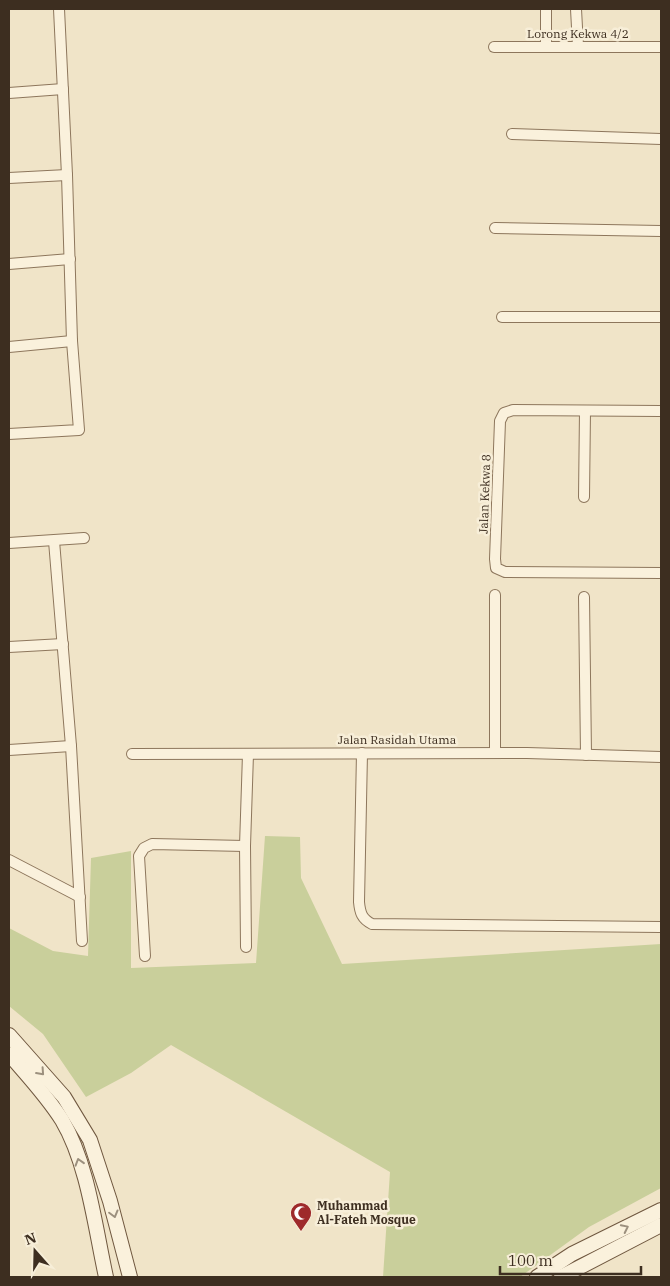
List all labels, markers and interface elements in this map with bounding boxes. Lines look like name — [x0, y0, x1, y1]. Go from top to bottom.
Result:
street label: Lorong Kekwa 4/2 — [527, 26, 629, 41]
street label: Jalan Kekwa 8 — [476, 454, 493, 534]
street label: Jalan Rasidah Utama — [338, 732, 457, 747]
one-way arrow — [35, 1066, 44, 1075]
one-way arrow — [75, 1158, 85, 1166]
place label: Muhammad Al-Fateh Mosque — [317, 1198, 416, 1227]
mosque icon: Muhammad Al-Fateh Mosque — [289, 1201, 313, 1232]
one-way arrow — [108, 1210, 119, 1219]
one-way arrow — [620, 1224, 629, 1234]
north arrow — [10, 1226, 60, 1276]
text: N — [22, 1228, 39, 1249]
scale bar — [500, 1244, 641, 1276]
text: 100 m — [508, 1251, 553, 1270]

